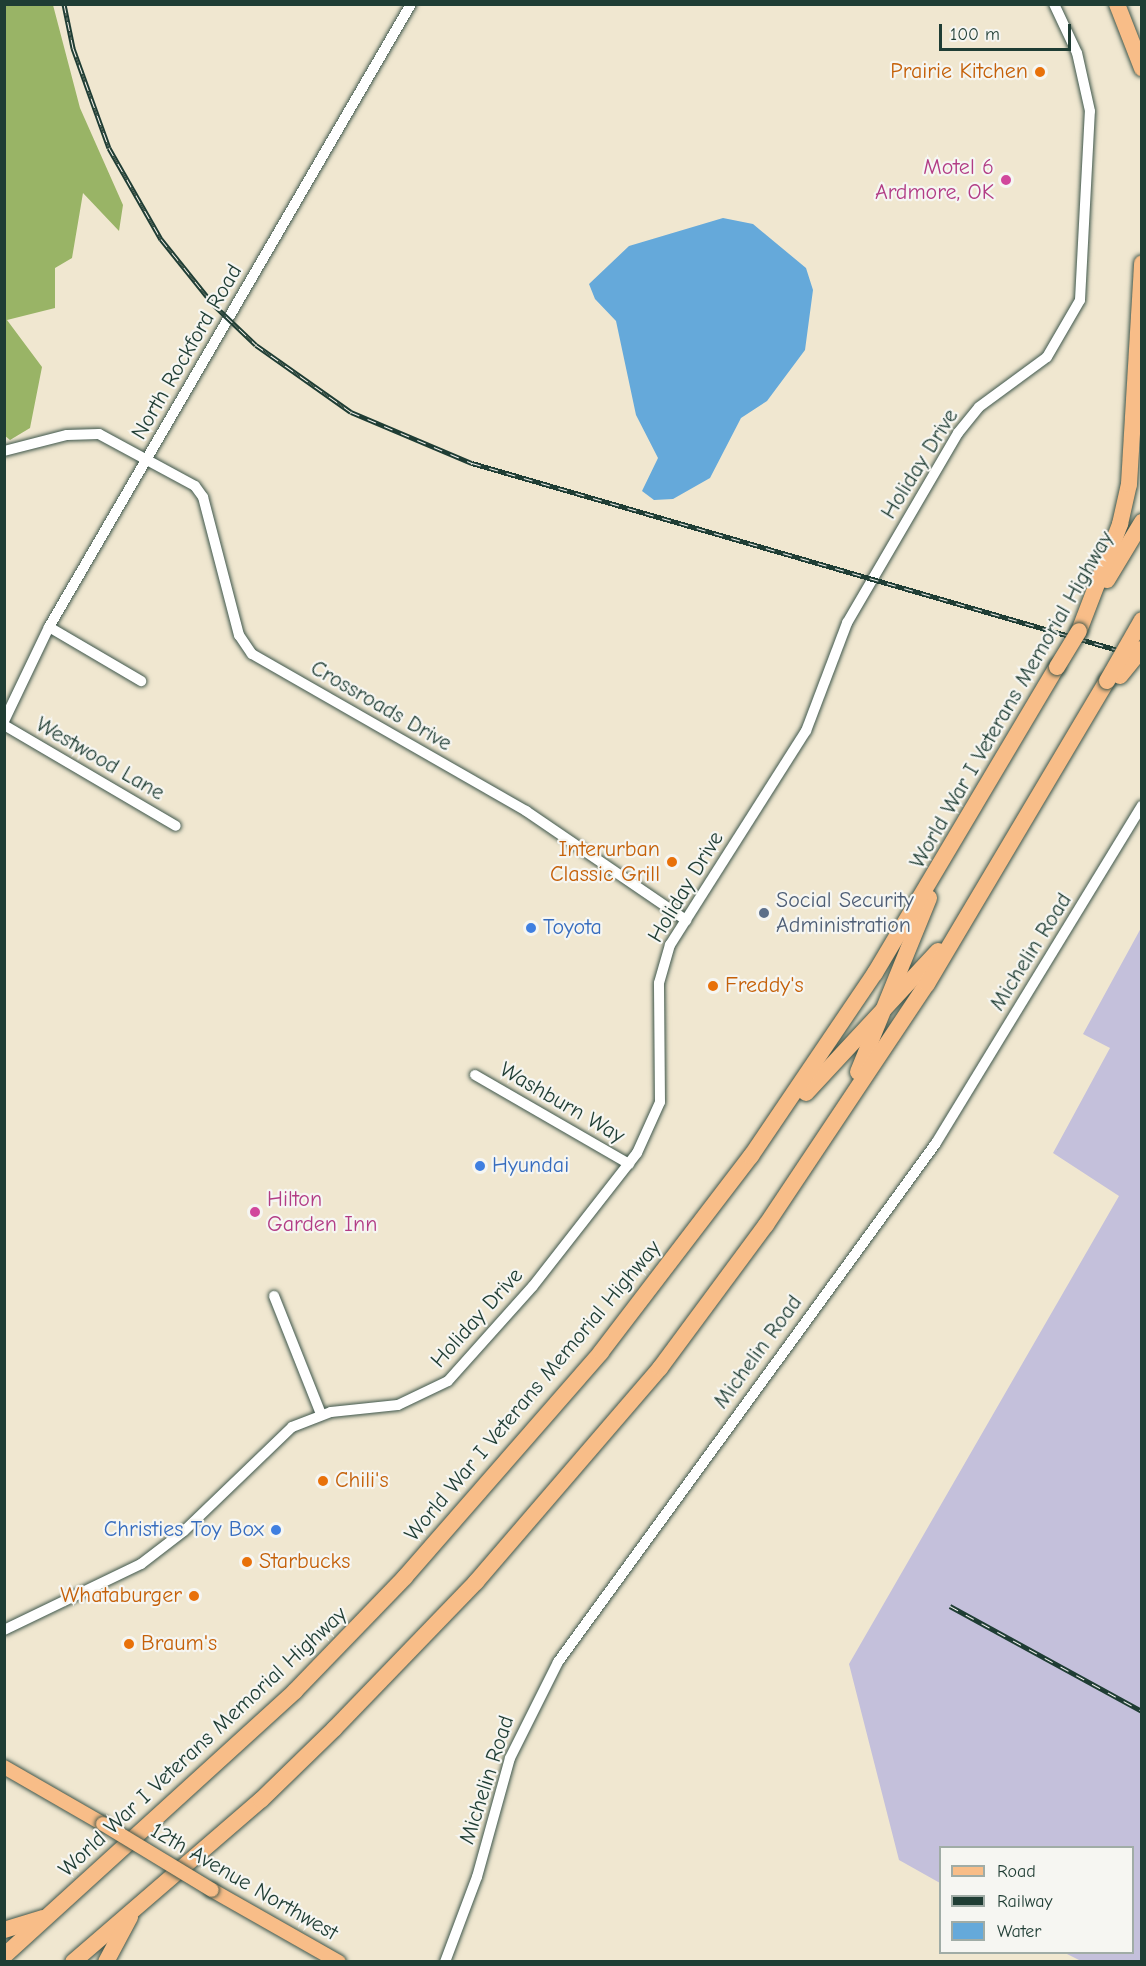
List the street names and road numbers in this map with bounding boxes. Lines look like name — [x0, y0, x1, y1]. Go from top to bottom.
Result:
street label: North Rockford Road — [126, 260, 248, 444]
street label: Holiday Drive — [876, 404, 964, 524]
street label: World War I Veterans Memorial Highway — [904, 527, 1120, 873]
street label: Crossroads Drive — [306, 655, 456, 757]
street label: Westwood Lane — [31, 712, 169, 806]
street label: Holiday Drive — [643, 827, 729, 947]
street label: Michelin Road — [984, 888, 1078, 1016]
street label: Washburn Way — [495, 1057, 629, 1149]
street label: World War I Veterans Memorial Highway — [399, 1235, 667, 1547]
street label: Holiday Drive — [425, 1263, 529, 1373]
street label: Michelin Road — [708, 1290, 808, 1414]
street label: World War I Veterans Memorial Highway — [53, 1601, 353, 1883]
street label: Michelin Road — [454, 1712, 520, 1848]
street label: 12th Avenue Northwest — [146, 1818, 342, 1946]

